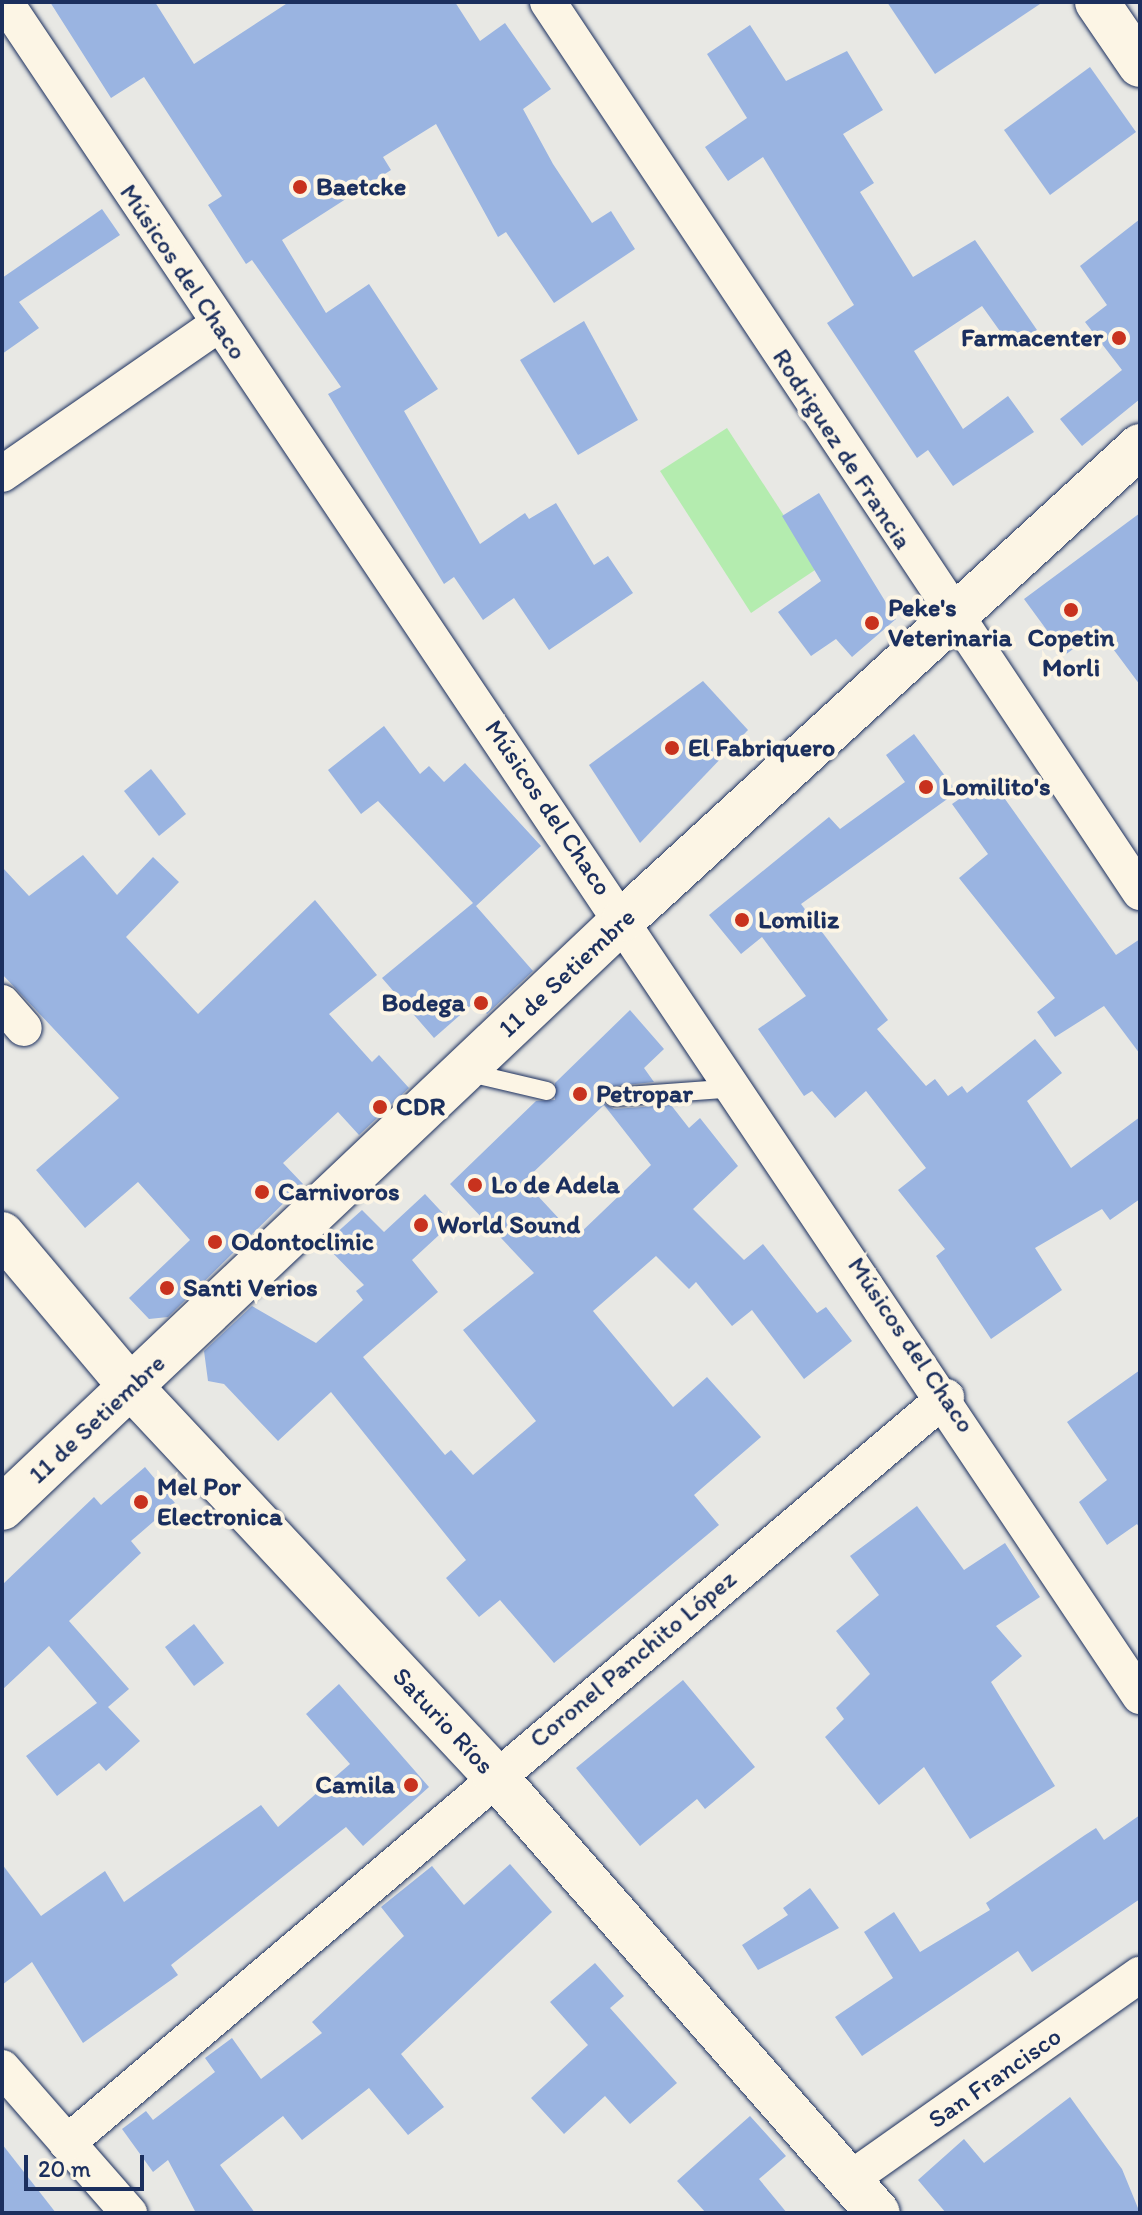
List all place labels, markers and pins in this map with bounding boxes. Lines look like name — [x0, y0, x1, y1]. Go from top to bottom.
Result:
place label: Baetcke — [316, 171, 406, 203]
marker: Baetcke — [291, 178, 309, 196]
place label: Farmacenter — [961, 322, 1103, 354]
marker: Farmacenter — [1110, 329, 1128, 347]
place label: Peke's Veterinaria — [888, 592, 1012, 654]
marker: Copetin Morli — [1062, 601, 1080, 619]
marker: Peke's Veterinaria — [863, 614, 881, 632]
place label: Copetin Morli — [1027, 622, 1115, 684]
place label: El Fabriquero — [688, 732, 835, 764]
marker: El Fabriquero — [663, 739, 681, 757]
place label: Lomilito's — [942, 771, 1050, 803]
marker: Lomilito's — [917, 778, 935, 796]
place label: Lomiliz — [758, 904, 839, 936]
marker: Lomiliz — [733, 911, 751, 929]
place label: Bodega — [381, 987, 465, 1019]
marker: Bodega — [472, 994, 490, 1012]
place label: Petropar — [596, 1078, 693, 1110]
marker: Petropar — [571, 1085, 589, 1103]
place label: CDR — [396, 1091, 445, 1123]
marker: CDR — [371, 1098, 389, 1116]
place label: Lo de Adela — [491, 1169, 619, 1201]
place label: Carnivoros — [278, 1176, 400, 1208]
marker: Lo de Adela — [466, 1176, 484, 1194]
marker: Carnivoros — [253, 1183, 271, 1201]
place label: World Sound — [437, 1209, 580, 1241]
marker: World Sound — [412, 1216, 430, 1234]
place label: Odontoclinic — [231, 1226, 374, 1258]
marker: Odontoclinic — [206, 1233, 224, 1251]
place label: Santi Verios — [183, 1272, 316, 1304]
marker: Santi Verios — [158, 1279, 176, 1297]
place label: Mel Por Electronica — [157, 1471, 282, 1532]
marker: Mel Por Electronica — [132, 1493, 150, 1511]
place label: Camila — [315, 1769, 395, 1801]
marker: Camila — [402, 1776, 420, 1794]

